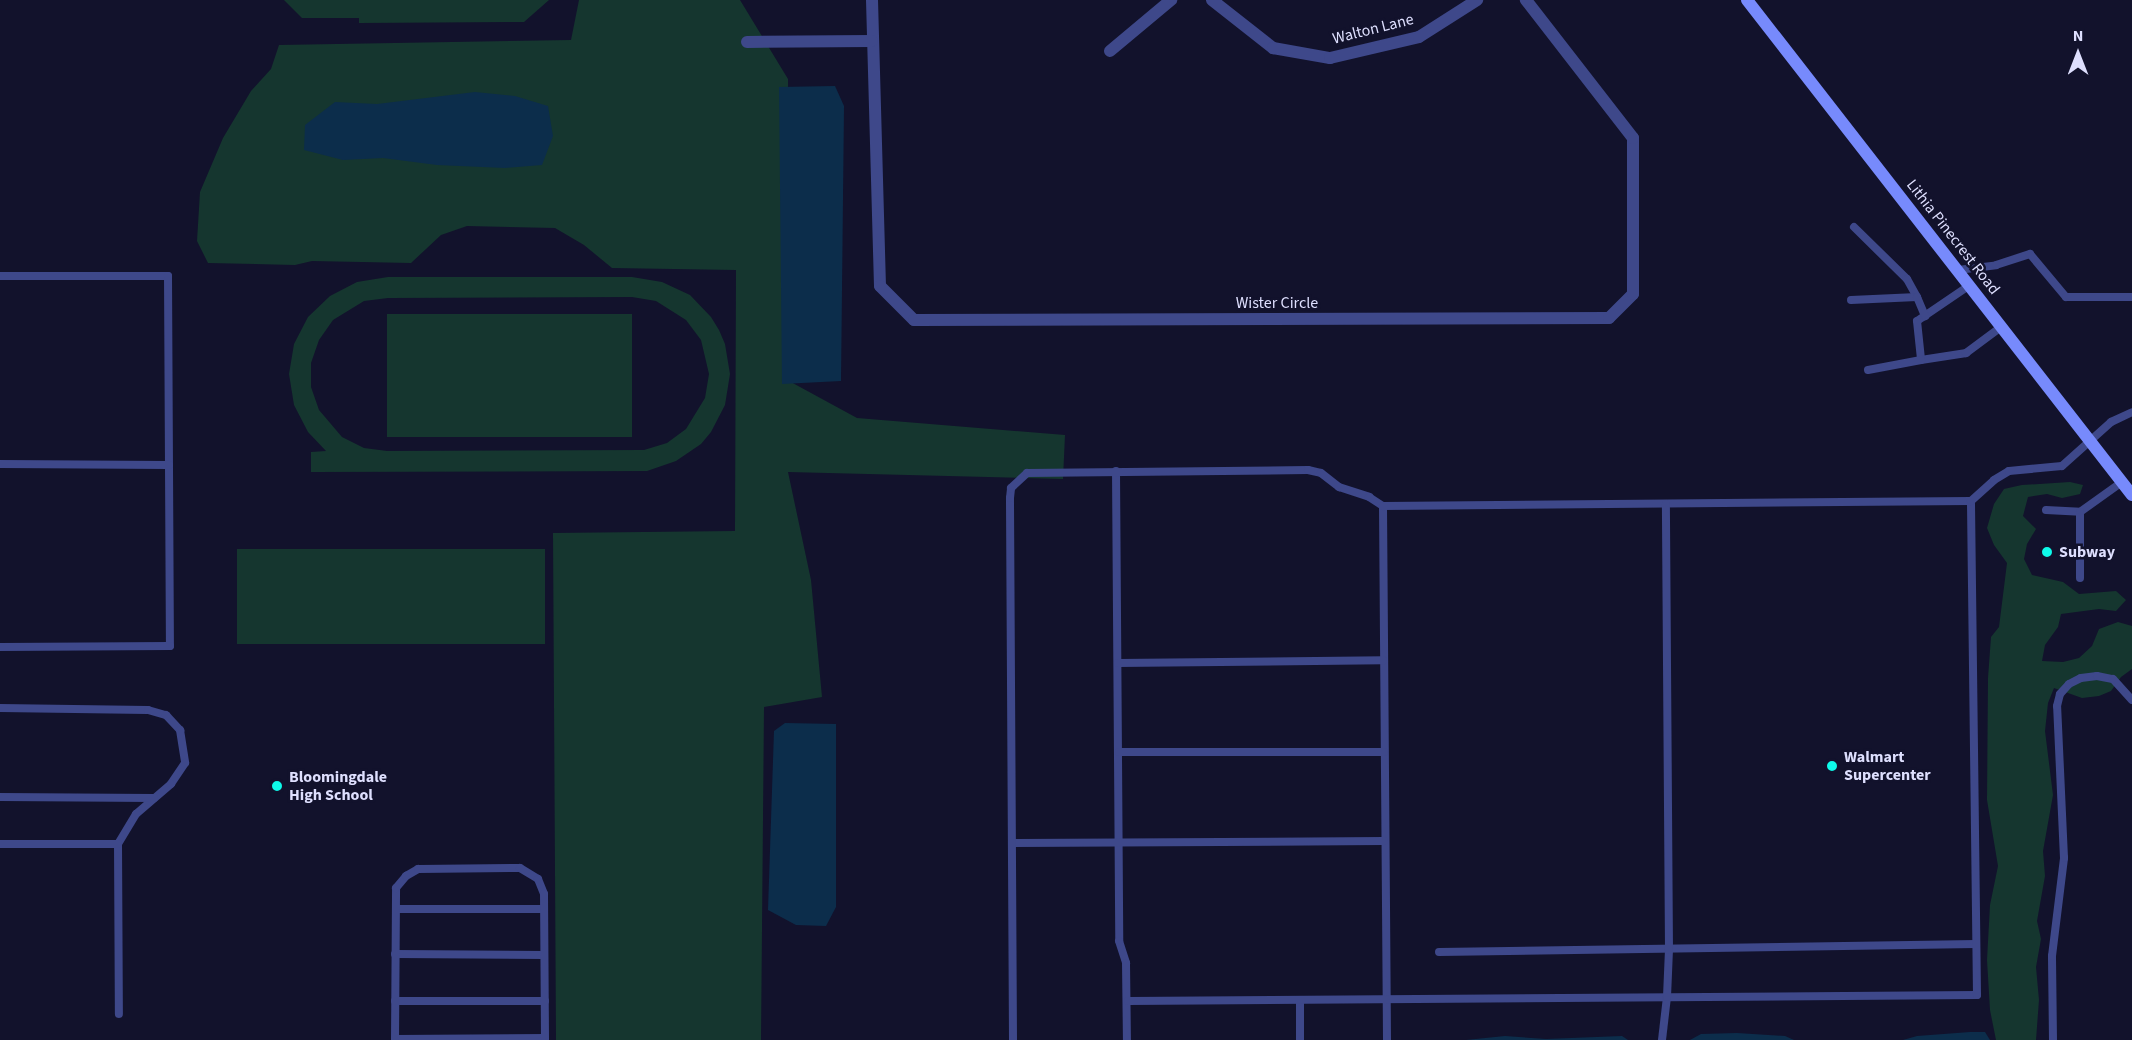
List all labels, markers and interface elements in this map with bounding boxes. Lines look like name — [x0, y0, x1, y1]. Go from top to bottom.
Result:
street label: Walton Lane — [1331, 10, 1415, 48]
north arrow — [2048, 24, 2108, 84]
text: N — [2073, 25, 2083, 47]
street label: Lithia Pinecrest Road — [1902, 176, 2004, 298]
street label: Wister Circle — [1236, 293, 1318, 313]
place label: Subway — [2059, 542, 2115, 562]
marker: Subway — [2040, 545, 2054, 559]
place label: Walmart Supercenter — [1844, 747, 1931, 785]
marker: Walmart Supercenter — [1825, 759, 1839, 773]
place label: Bloomingdale High School — [289, 767, 387, 805]
marker: Bloomingdale High School — [270, 779, 284, 793]

